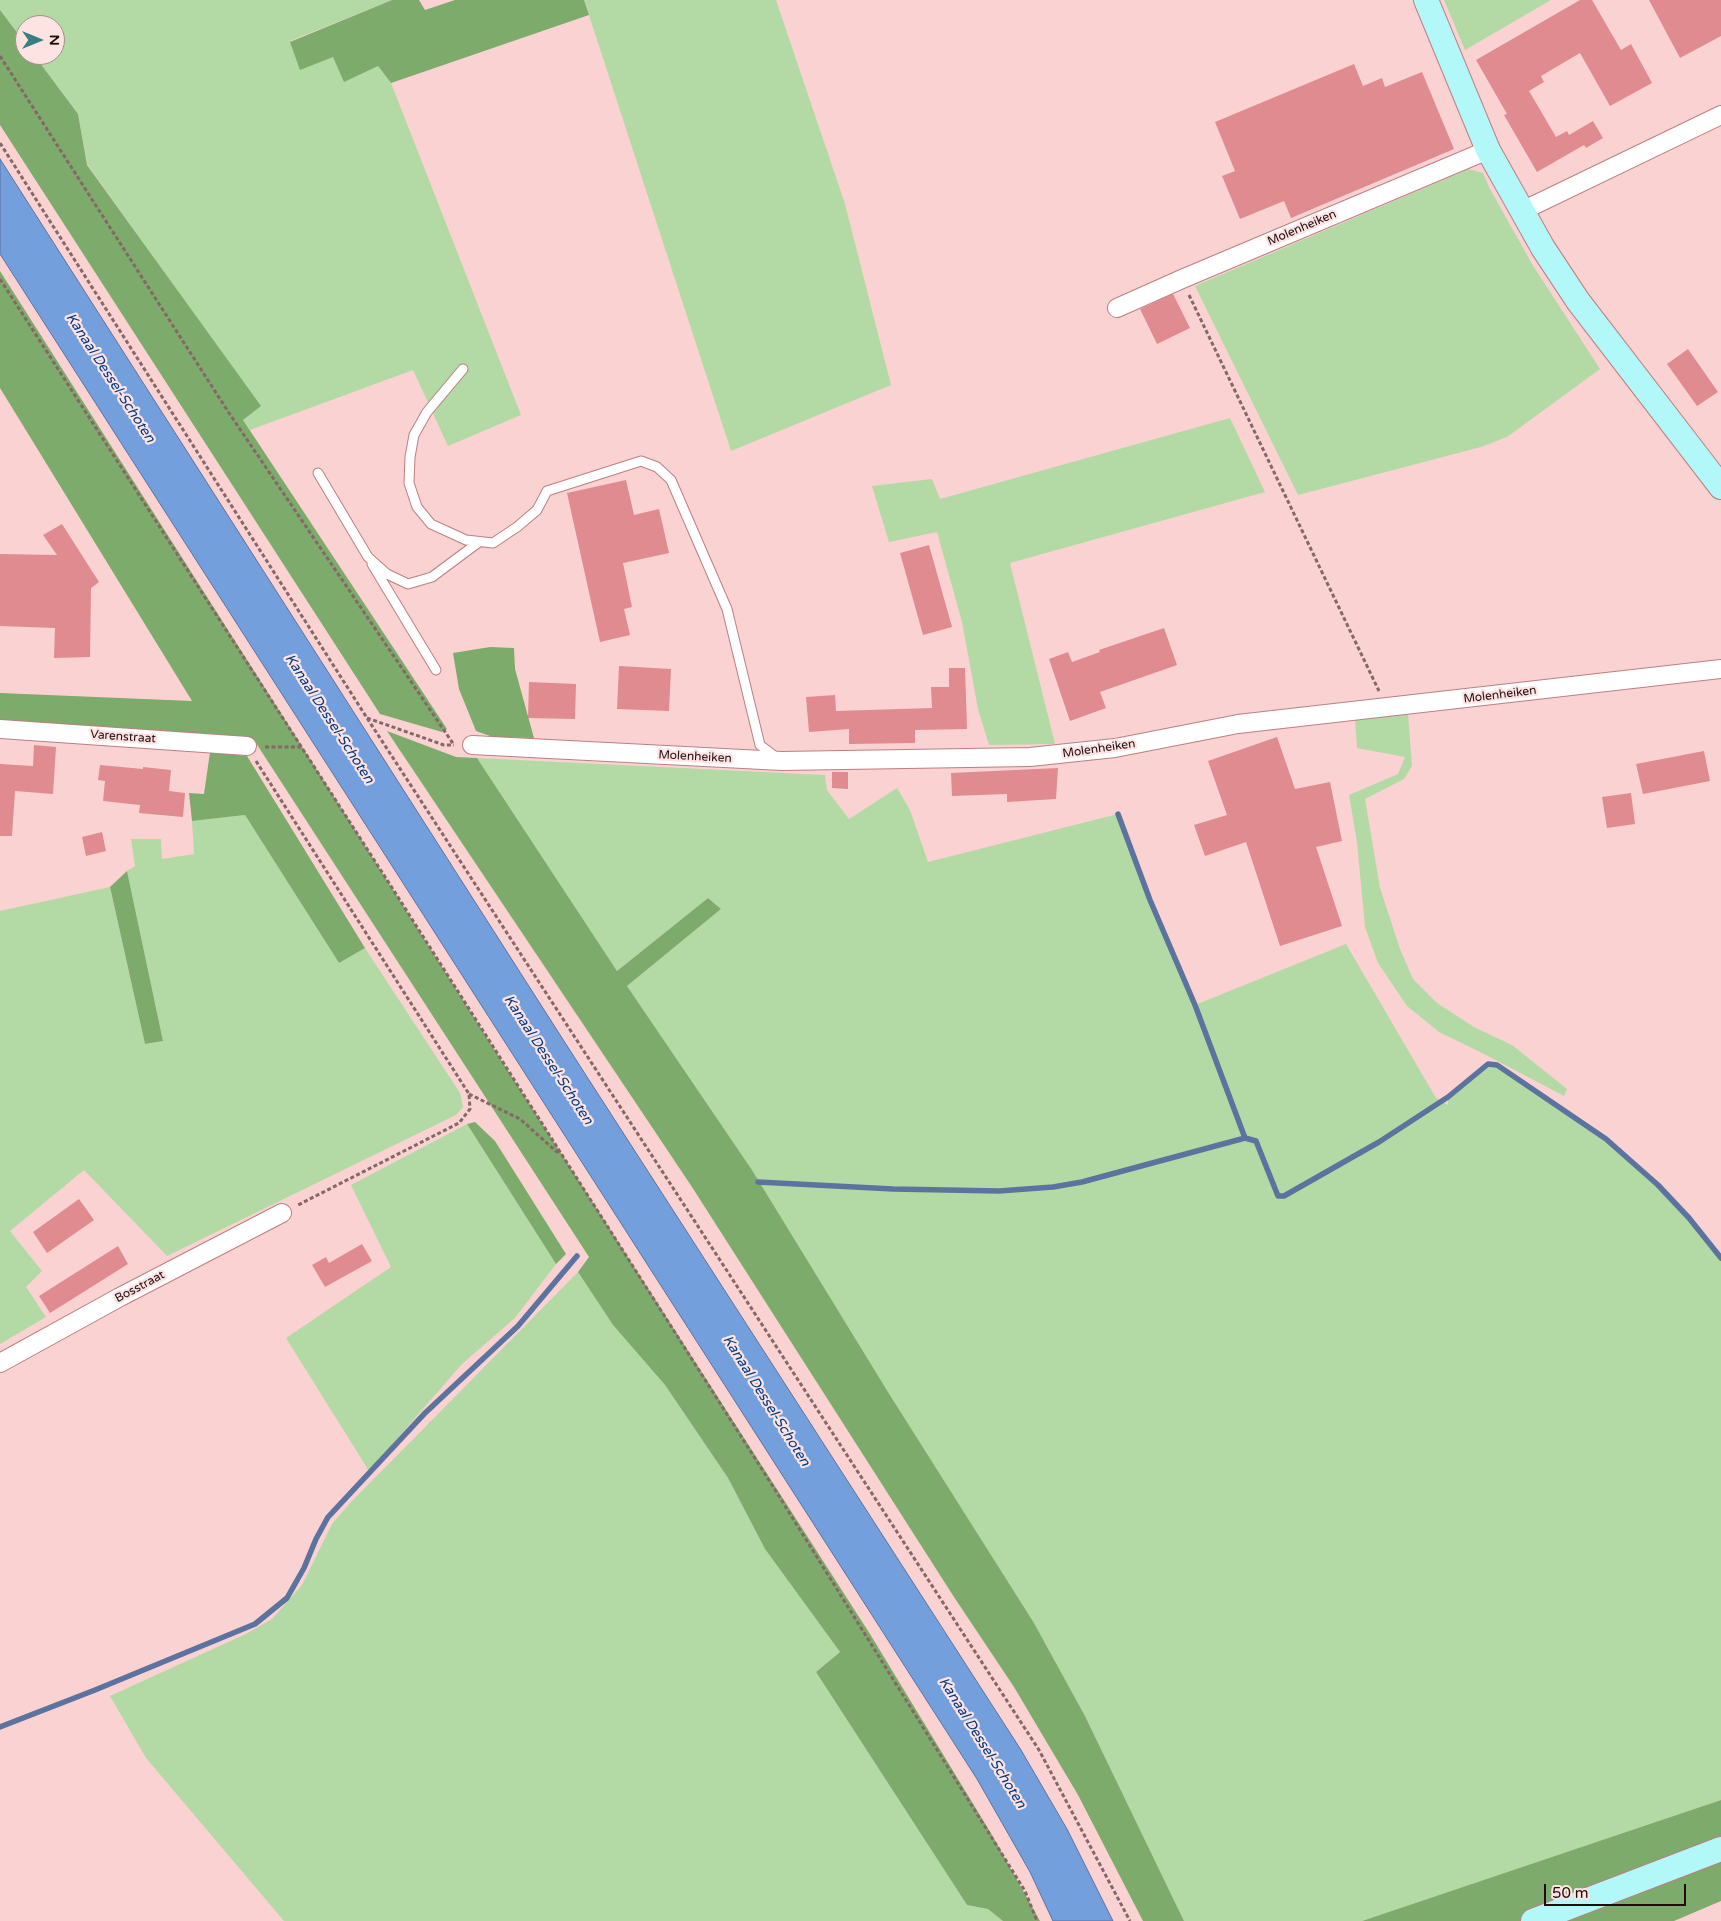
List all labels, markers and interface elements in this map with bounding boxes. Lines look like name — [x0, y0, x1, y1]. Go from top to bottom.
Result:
north arrow — [15, 15, 65, 65]
text: N — [46, 34, 63, 46]
street label: Molenheiken — [1265, 207, 1339, 249]
water label: Kanaal Dessel-Schoten — [62, 310, 158, 446]
water label: Kanaal Dessel-Schoten — [281, 651, 377, 787]
street label: Molenheiken — [1463, 683, 1537, 707]
street label: Varenstraat — [90, 728, 156, 746]
street label: Molenheiken — [1062, 737, 1136, 761]
street label: Molenheiken — [658, 748, 732, 766]
water label: Kanaal Dessel-Schoten — [500, 992, 596, 1128]
street label: Bosstraat — [113, 1268, 167, 1306]
water label: Kanaal Dessel-Schoten — [719, 1333, 813, 1469]
water label: Kanaal Dessel-Schoten — [935, 1675, 1029, 1811]
scale bar — [1546, 1874, 1688, 1906]
text: 50 m — [1552, 1884, 1589, 1902]

